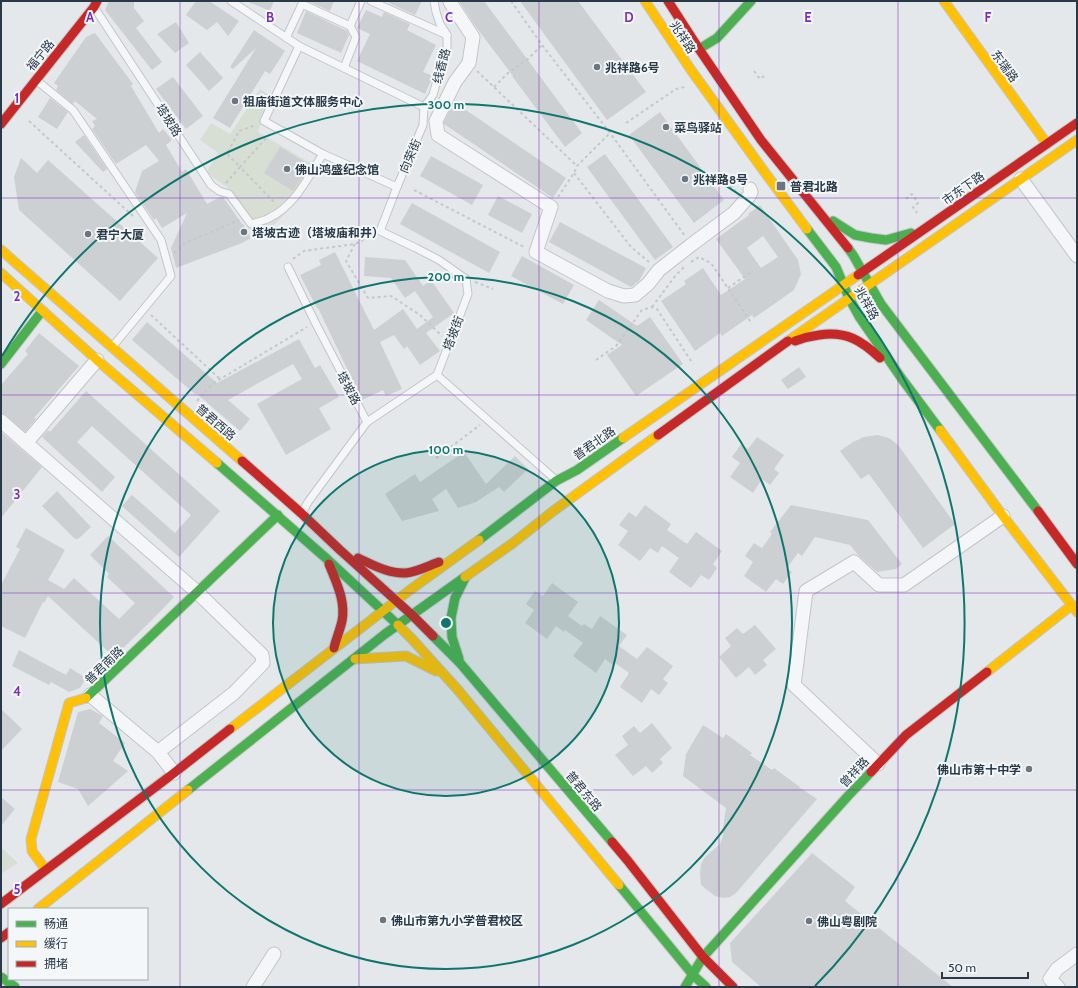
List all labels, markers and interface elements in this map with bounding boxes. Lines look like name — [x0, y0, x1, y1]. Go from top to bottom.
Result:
text: A — [86, 9, 95, 25]
text: B — [266, 9, 274, 25]
text: C — [445, 9, 453, 25]
text: D — [624, 9, 634, 25]
text: E — [804, 9, 812, 25]
text: F — [985, 9, 992, 25]
street label: 兆祥路 — [667, 18, 699, 56]
street label: 福宁路 — [23, 36, 57, 74]
street label: 线香路 — [429, 47, 453, 85]
street label: 东瑞路 — [988, 47, 1022, 85]
place label: 兆祥路6号 — [605, 60, 660, 75]
marker: 兆祥路6号 — [592, 62, 602, 72]
text: 1 — [15, 90, 19, 106]
place label: 祖庙街道文体服务中心 — [243, 94, 363, 109]
marker: 祖庙街道文体服务中心 — [230, 96, 240, 106]
text: 300 m — [428, 97, 464, 112]
street label: 塔坡路 — [153, 101, 185, 139]
place label: 菜鸟驿站 — [674, 120, 722, 135]
marker: 菜鸟驿站 — [661, 122, 671, 132]
street label: 向荣街 — [396, 136, 424, 176]
place label: 佛山鸿盛纪念馆 — [295, 162, 379, 177]
marker: 佛山鸿盛纪念馆 — [282, 164, 292, 174]
street label: 市东下路 — [939, 168, 987, 208]
place label: 兆祥路8号 — [693, 172, 748, 187]
marker: 兆祥路8号 — [680, 174, 690, 184]
place label: 普君北路 — [790, 179, 838, 194]
marker: 普君北路 — [775, 180, 787, 192]
place label: 塔坡古迹（塔坡庙和井） — [252, 225, 384, 240]
place label: 君宁大厦 — [96, 227, 144, 242]
marker: 塔坡古迹（塔坡庙和井） — [239, 227, 249, 237]
marker: 君宁大厦 — [83, 229, 93, 239]
text: 200 m — [428, 269, 464, 284]
street label: 兆祥路 — [852, 284, 882, 322]
text: 2 — [14, 288, 21, 304]
street label: 塔坡街 — [440, 314, 466, 352]
street label: 塔坡路 — [334, 369, 364, 407]
street label: 普君西路 — [193, 401, 239, 443]
street label: 普君北路 — [570, 423, 618, 463]
text: 100 m — [429, 442, 463, 457]
text: 3 — [13, 486, 21, 502]
centre of rings — [439, 616, 453, 630]
street label: 普君南路 — [82, 643, 126, 687]
text: 4 — [13, 683, 21, 699]
street label: 曾祥路 — [836, 754, 872, 790]
place label: 佛山市第十中学 — [937, 762, 1021, 777]
marker: 佛山市第十中学 — [1024, 764, 1034, 774]
street label: 普君东路 — [563, 768, 605, 814]
text: 5 — [14, 881, 21, 897]
legend — [8, 908, 148, 980]
place label: 佛山市第九小学普君校区 — [391, 913, 523, 928]
place label: 佛山粤剧院 — [817, 914, 877, 929]
marker: 佛山市第九小学普君校区 — [378, 915, 388, 925]
text: 畅通 — [44, 916, 68, 931]
marker: 佛山粤剧院 — [804, 916, 814, 926]
text: 缓行 — [44, 936, 68, 951]
scale bar — [942, 954, 1028, 980]
text: 拥堵 — [44, 956, 68, 971]
text: 50 m — [948, 960, 976, 975]

